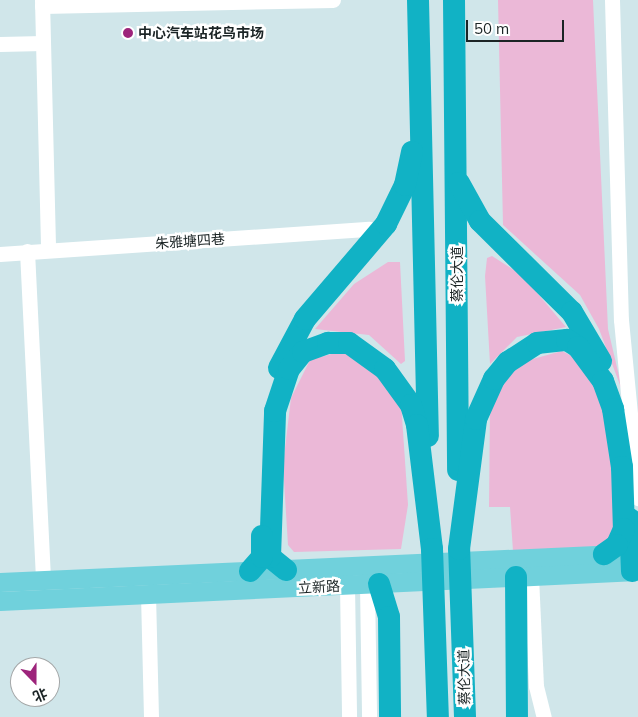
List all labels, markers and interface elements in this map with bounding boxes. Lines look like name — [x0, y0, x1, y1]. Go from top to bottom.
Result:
scale bar — [468, 10, 566, 42]
text: 50 m — [474, 19, 509, 38]
place label: 中心汽车站花鸟市场 — [138, 25, 264, 41]
marker: 中心汽车站花鸟市场 — [122, 27, 134, 39]
street label: 朱雅塘四巷 — [154, 230, 226, 252]
street label: 蔡伦大道 — [449, 246, 465, 302]
street label: 立新路 — [298, 578, 340, 596]
street label: 蔡伦大道 — [455, 649, 473, 705]
north arrow — [10, 657, 60, 707]
text: 北 — [30, 684, 50, 706]

